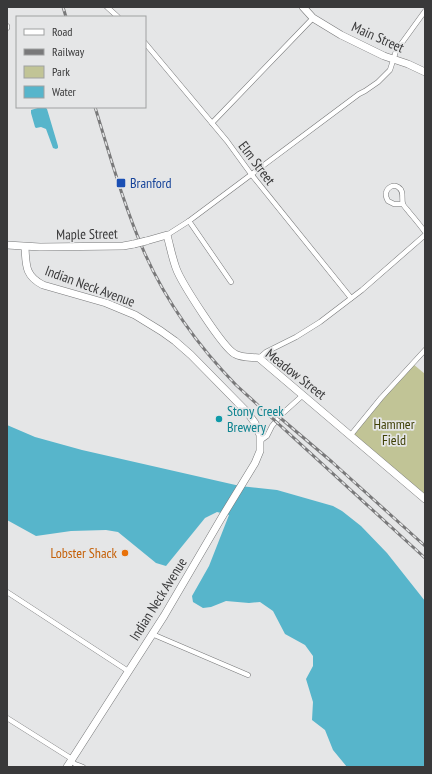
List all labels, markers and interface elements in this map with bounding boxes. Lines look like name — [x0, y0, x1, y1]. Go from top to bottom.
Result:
legend — [16, 16, 146, 108]
street label: Main Street — [349, 17, 407, 57]
text: Road — [52, 24, 72, 39]
text: Railway — [52, 44, 85, 59]
text: Park — [52, 64, 70, 79]
text: Water — [52, 84, 77, 99]
street label: Elm Street — [235, 137, 279, 189]
place label: Branford — [130, 174, 172, 192]
marker: Branford — [115, 177, 127, 189]
street label: Maple Street — [56, 224, 118, 244]
street label: Indian Neck Avenue — [43, 261, 138, 311]
street label: Meadow Street — [262, 345, 330, 403]
place label: Stony Creek Brewery — [227, 402, 284, 436]
marker: Stony Creek Brewery — [214, 414, 224, 424]
park label: Hammer Field — [374, 415, 415, 449]
place label: Lobster Shack — [50, 544, 118, 562]
marker: Lobster Shack — [120, 548, 130, 558]
street label: Indian Neck Avenue — [125, 554, 191, 644]

